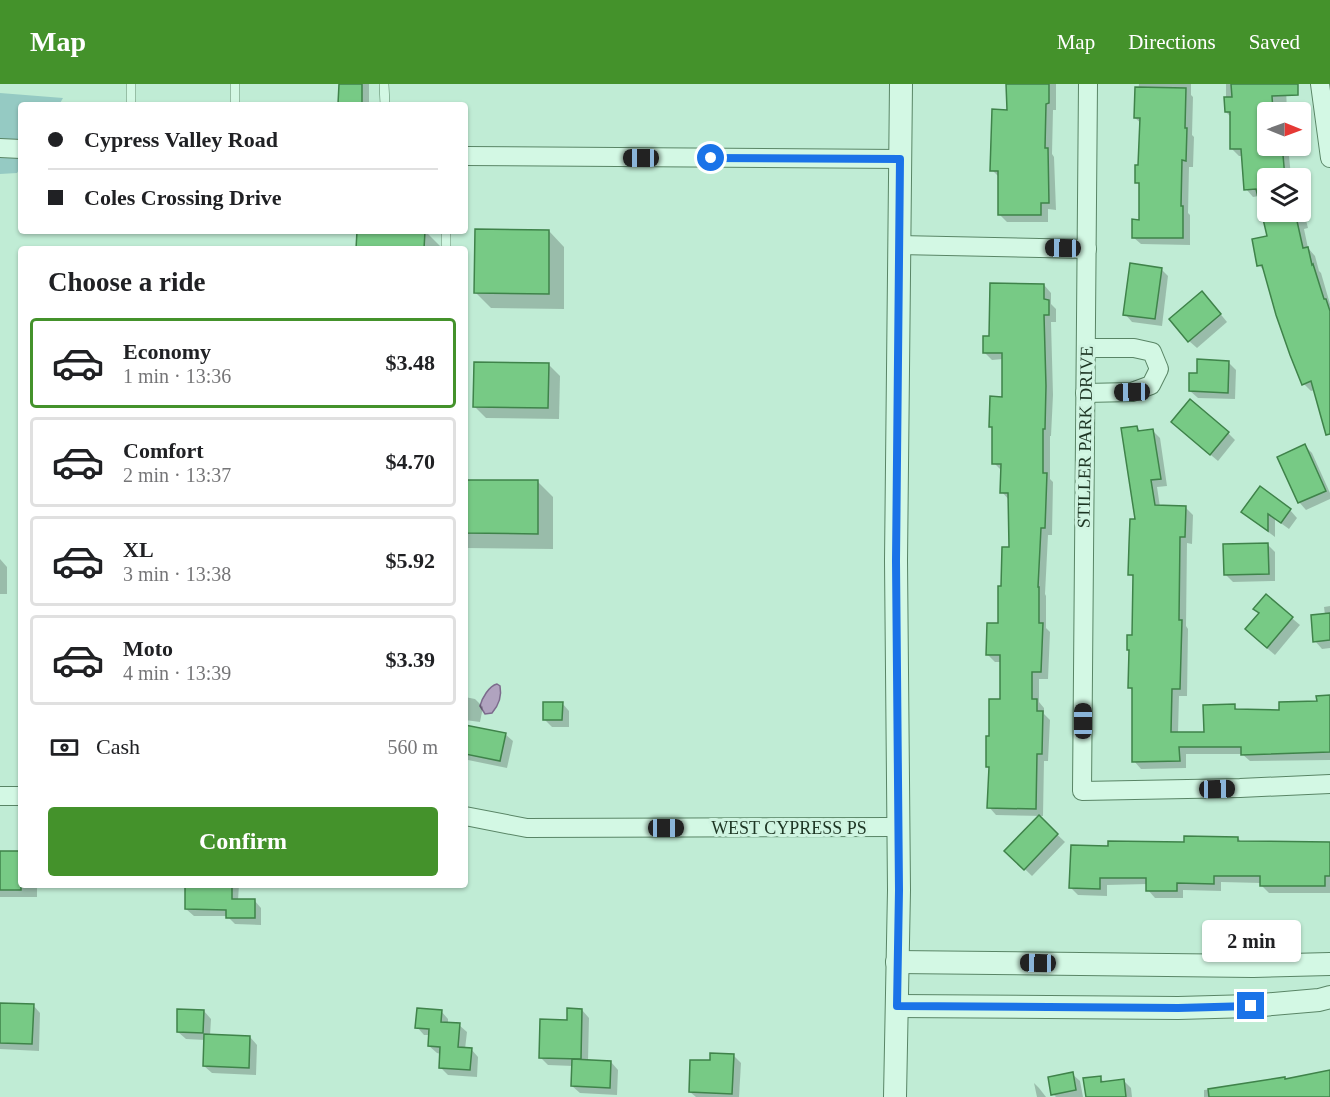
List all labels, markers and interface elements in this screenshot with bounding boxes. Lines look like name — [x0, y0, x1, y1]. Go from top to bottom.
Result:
text: Map — [30, 26, 86, 57]
text: Map — [1057, 30, 1095, 54]
text: Directions — [1128, 30, 1216, 54]
text: Saved — [1249, 30, 1300, 54]
north arrow — [1257, 102, 1311, 156]
map controls — [1257, 102, 1311, 222]
text: Cypress Valley Road — [84, 127, 278, 152]
route start — [697, 144, 724, 171]
car — [623, 149, 659, 167]
button: layers — [1257, 168, 1311, 222]
text: Coles Crossing Drive — [84, 185, 282, 210]
car — [1045, 239, 1081, 257]
text: Choose a ride — [48, 267, 206, 297]
icon: car — [51, 336, 105, 390]
text: Economy — [123, 339, 211, 364]
street label: STILLER PARK DRIVE — [1073, 346, 1097, 528]
text: $3.48 — [386, 350, 435, 375]
text: 1 min · 13:36 — [123, 365, 231, 387]
car — [1114, 383, 1150, 401]
icon: car — [51, 435, 105, 489]
text: Comfort — [123, 438, 204, 463]
text: $4.70 — [386, 449, 435, 474]
text: 2 min · 13:37 — [123, 464, 231, 486]
icon: car — [51, 534, 105, 588]
text: XL — [123, 537, 154, 562]
text: $5.92 — [386, 548, 435, 573]
text: 3 min · 13:38 — [123, 563, 231, 585]
icon: car — [51, 633, 105, 687]
text: Moto — [123, 636, 173, 661]
text: $3.39 — [386, 647, 435, 672]
text: 4 min · 13:39 — [123, 662, 231, 684]
car — [1074, 703, 1092, 739]
icon: cash — [48, 731, 81, 764]
text: Cash — [96, 734, 140, 759]
text: 560 m — [387, 736, 438, 758]
car — [1199, 780, 1235, 798]
button: Confirm — [48, 807, 438, 876]
street label: WEST CYPRESS PS — [711, 818, 867, 838]
car — [648, 819, 684, 837]
callout: 2 min — [1202, 919, 1300, 961]
text: 2 min — [1227, 930, 1276, 952]
car — [1020, 954, 1056, 972]
route end — [1237, 992, 1264, 1019]

